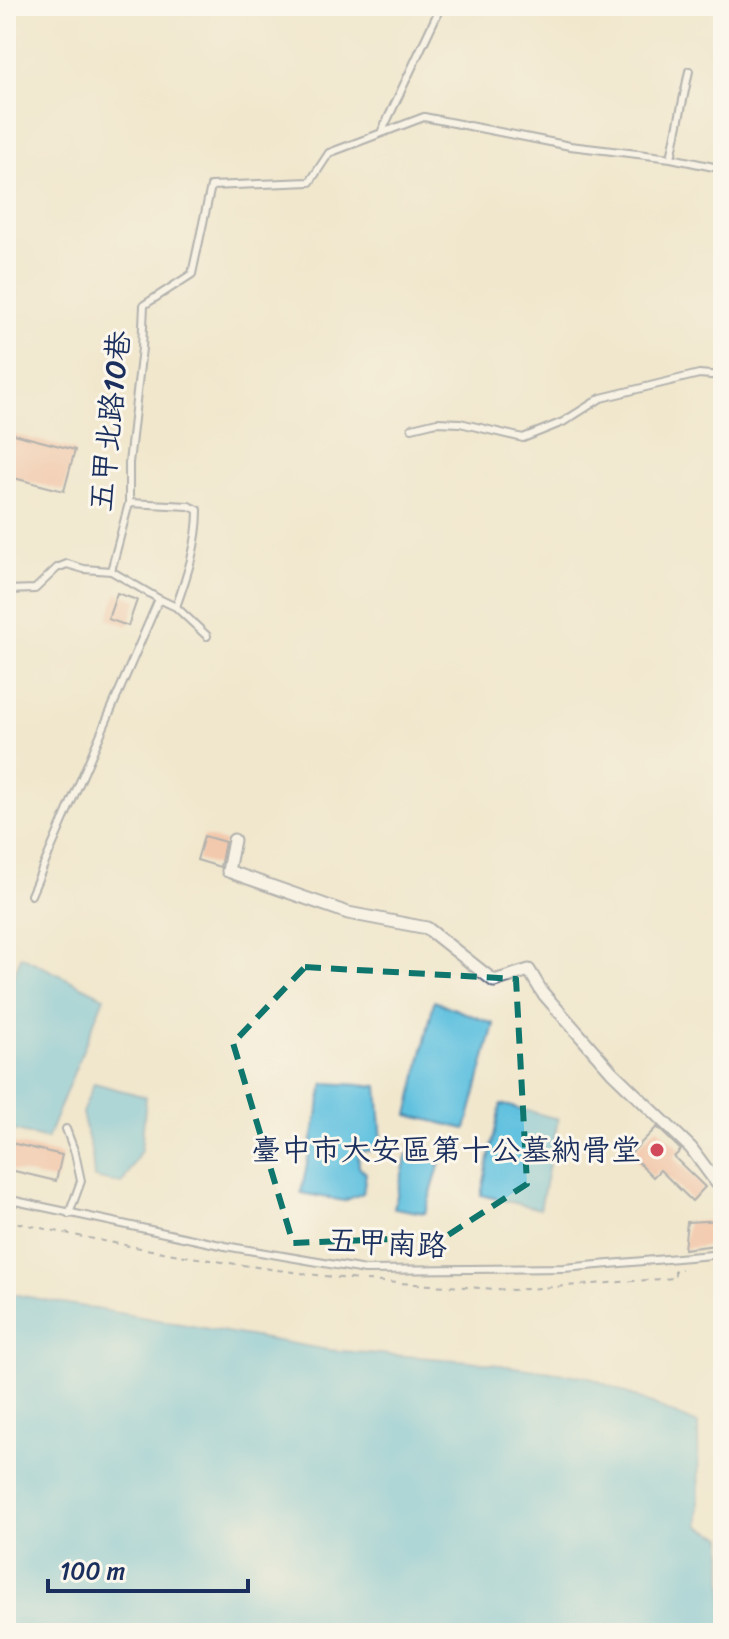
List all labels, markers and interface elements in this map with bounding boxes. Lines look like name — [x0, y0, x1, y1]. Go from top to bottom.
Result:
street label: 五甲北路10巷 — [74, 328, 146, 514]
place label: 臺中市大安區第十公墓納骨堂 — [251, 1123, 641, 1177]
marker: 臺中市大安區第十公墓納骨堂 — [648, 1141, 666, 1159]
street label: 五甲南路 — [326, 1213, 448, 1273]
scale bar — [48, 1543, 248, 1593]
text: 100 m — [60, 1550, 125, 1592]

